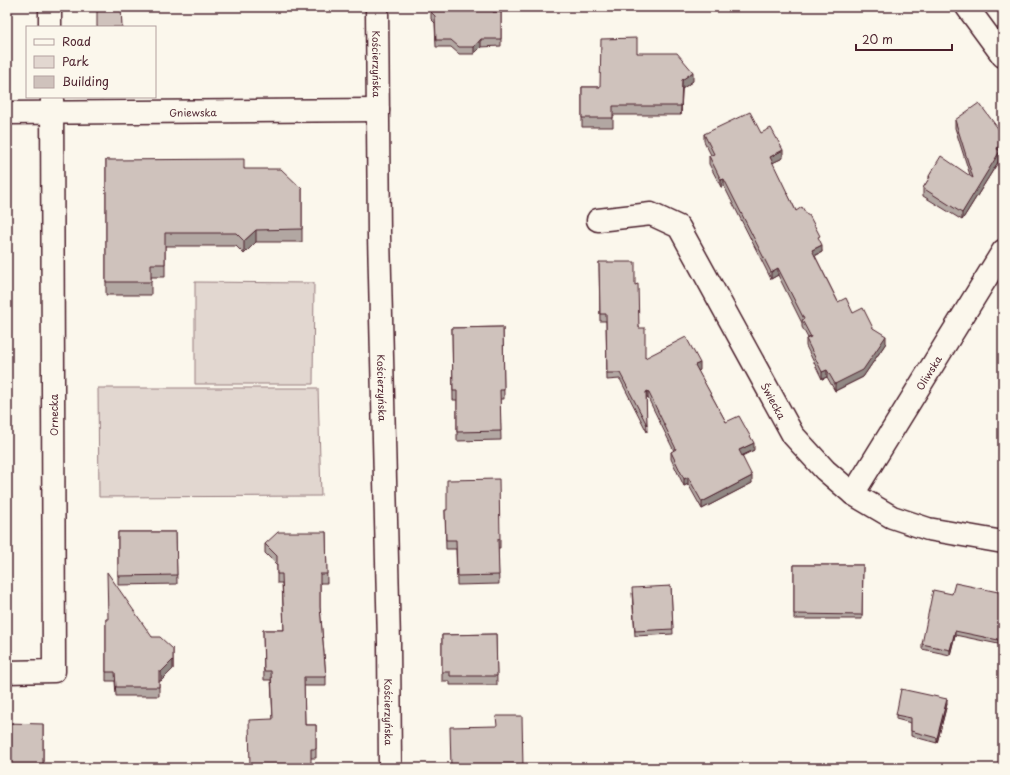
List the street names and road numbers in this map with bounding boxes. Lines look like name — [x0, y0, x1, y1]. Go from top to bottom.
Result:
street label: Kościerzyńska — [370, 30, 385, 98]
street label: Gniewska — [169, 104, 217, 119]
street label: Oliwska — [912, 352, 945, 392]
street label: Kościerzyńska — [374, 354, 391, 422]
street label: Świecka — [758, 379, 791, 422]
street label: Ornecka — [46, 393, 61, 436]
street label: Kościerzyńska — [382, 678, 397, 746]

